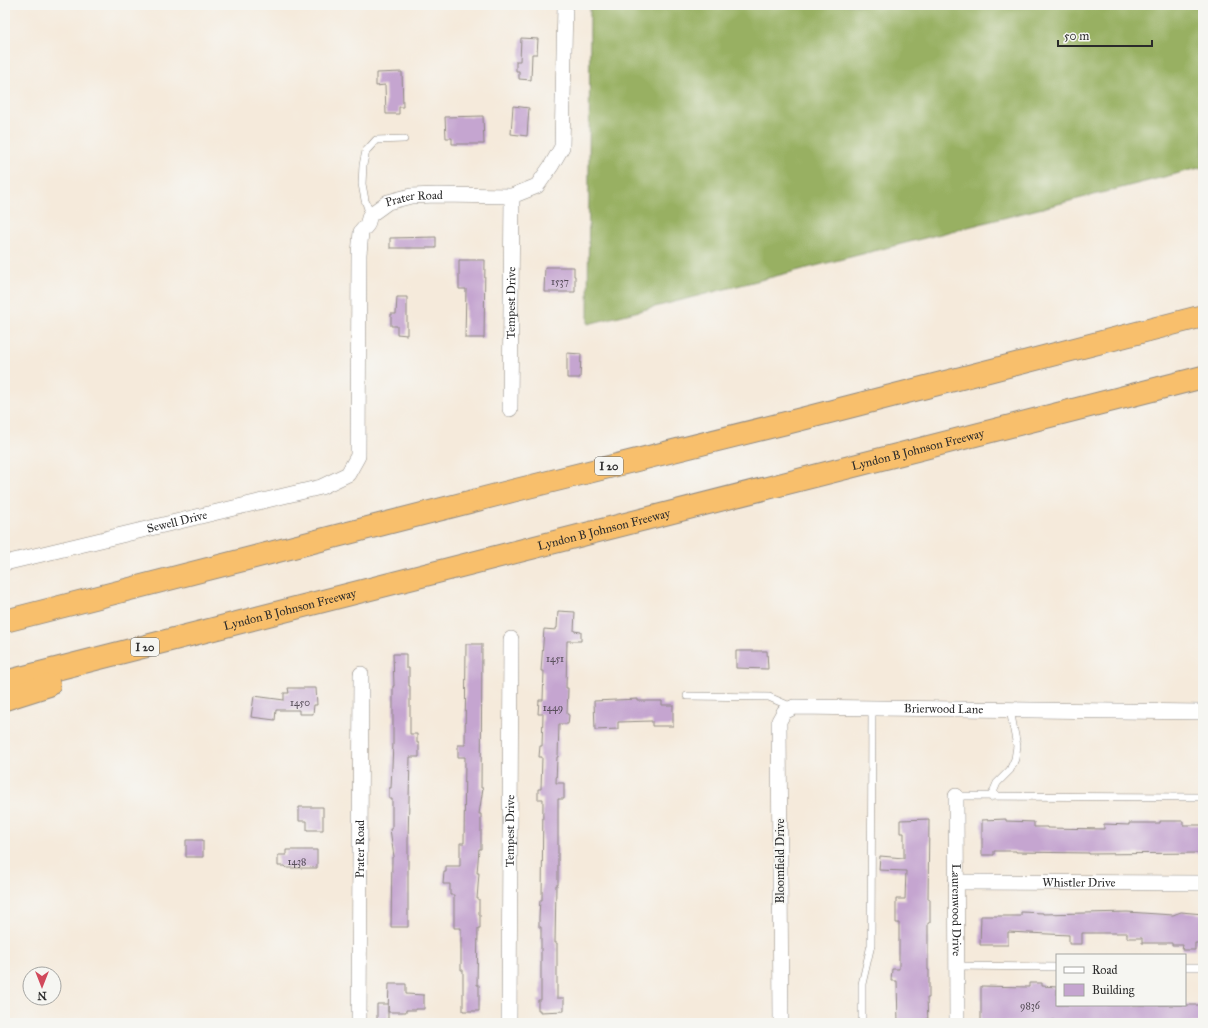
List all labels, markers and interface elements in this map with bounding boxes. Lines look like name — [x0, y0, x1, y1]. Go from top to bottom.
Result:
scale bar — [1058, 22, 1152, 48]
text: 50 m — [1064, 29, 1089, 43]
street label: Prater Road — [384, 188, 443, 209]
street label: Tempest Drive — [504, 267, 518, 339]
house number: 1537 — [551, 276, 569, 288]
street label: Lyndon B Johnson Freeway — [850, 426, 986, 473]
road number: I 20 — [595, 457, 623, 475]
street label: Lyndon B Johnson Freeway — [536, 506, 672, 553]
street label: Sewell Drive — [146, 508, 209, 536]
street label: Lyndon B Johnson Freeway — [222, 586, 358, 633]
road number: I 20 — [131, 638, 159, 656]
house number: 1451 — [546, 653, 564, 665]
house number: 1450 — [290, 697, 310, 709]
street label: Brierwood Lane — [904, 701, 983, 716]
house number: 1449 — [543, 702, 563, 714]
street label: Tempest Drive — [503, 795, 517, 867]
street label: Bloomfield Drive — [773, 819, 787, 903]
street label: Prater Road — [353, 820, 367, 878]
house number: 1438 — [288, 856, 306, 868]
street label: Laurenwood Drive — [949, 864, 964, 956]
street label: Whistler Drive — [1042, 875, 1116, 890]
legend — [1056, 954, 1186, 1006]
text: Road — [1092, 963, 1118, 977]
north arrow — [22, 966, 62, 1006]
text: Building — [1092, 983, 1135, 998]
text: N — [37, 989, 47, 1002]
house number: 9836 — [1020, 1000, 1041, 1012]

